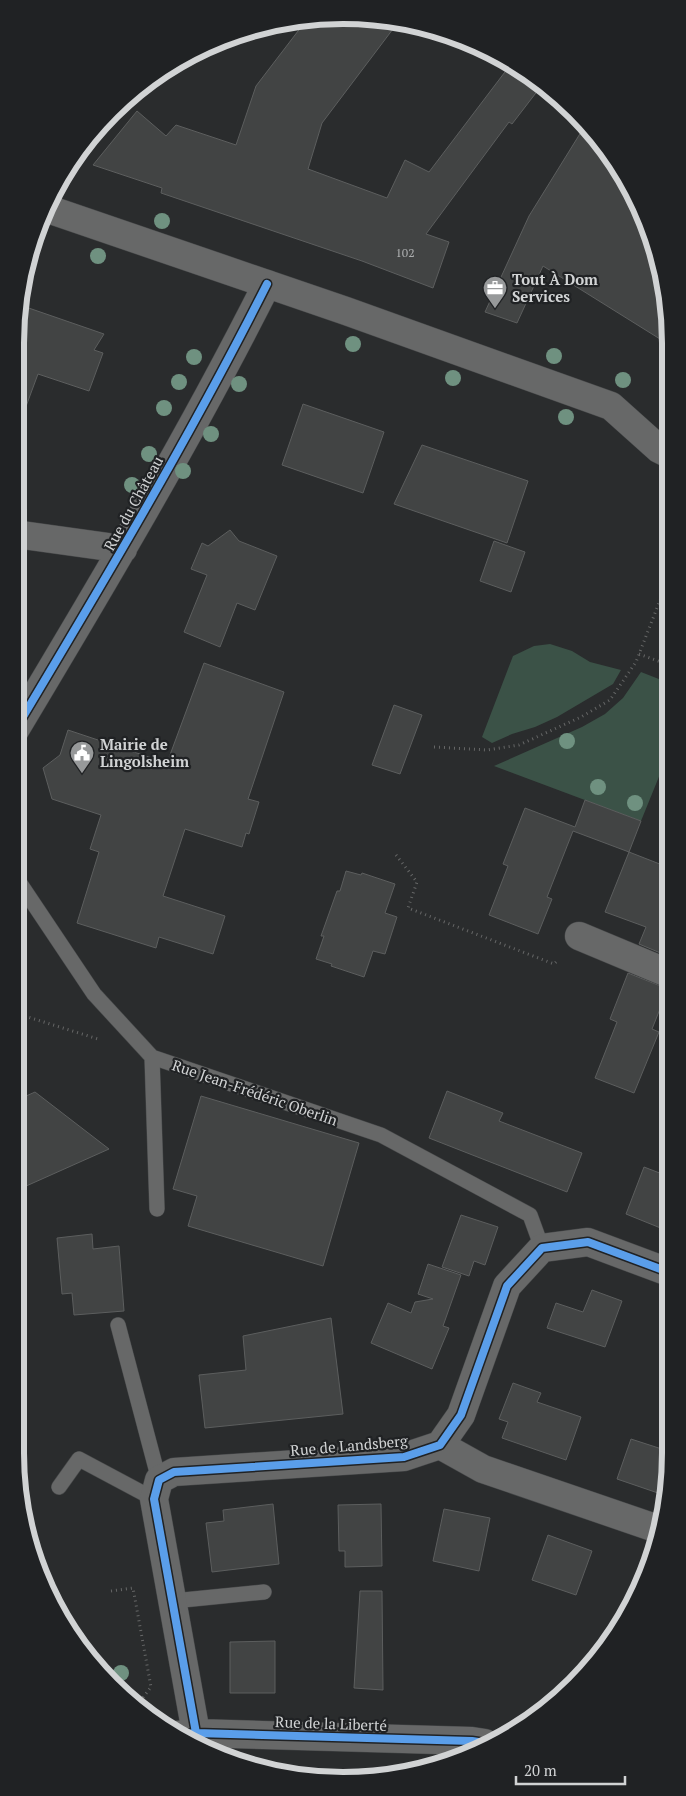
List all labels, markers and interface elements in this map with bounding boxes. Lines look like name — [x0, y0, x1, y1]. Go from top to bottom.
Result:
house number: 102 — [395, 245, 415, 260]
place label: Tout À Dom Services — [512, 269, 598, 306]
office icon: Tout À Dom Services — [482, 275, 508, 309]
street label: Rue du Château — [99, 452, 167, 554]
place label: Mairie de Lingolsheim — [100, 734, 189, 771]
public building icon: Mairie de Lingolsheim — [69, 740, 95, 774]
street label: Rue Jean-Frédéric Oberlin — [170, 1054, 340, 1130]
street label: Rue de Landsberg — [289, 1430, 410, 1460]
street label: Rue de la Liberté — [275, 1711, 387, 1735]
scale bar — [516, 1754, 625, 1786]
text: 20 m — [524, 1760, 557, 1780]

